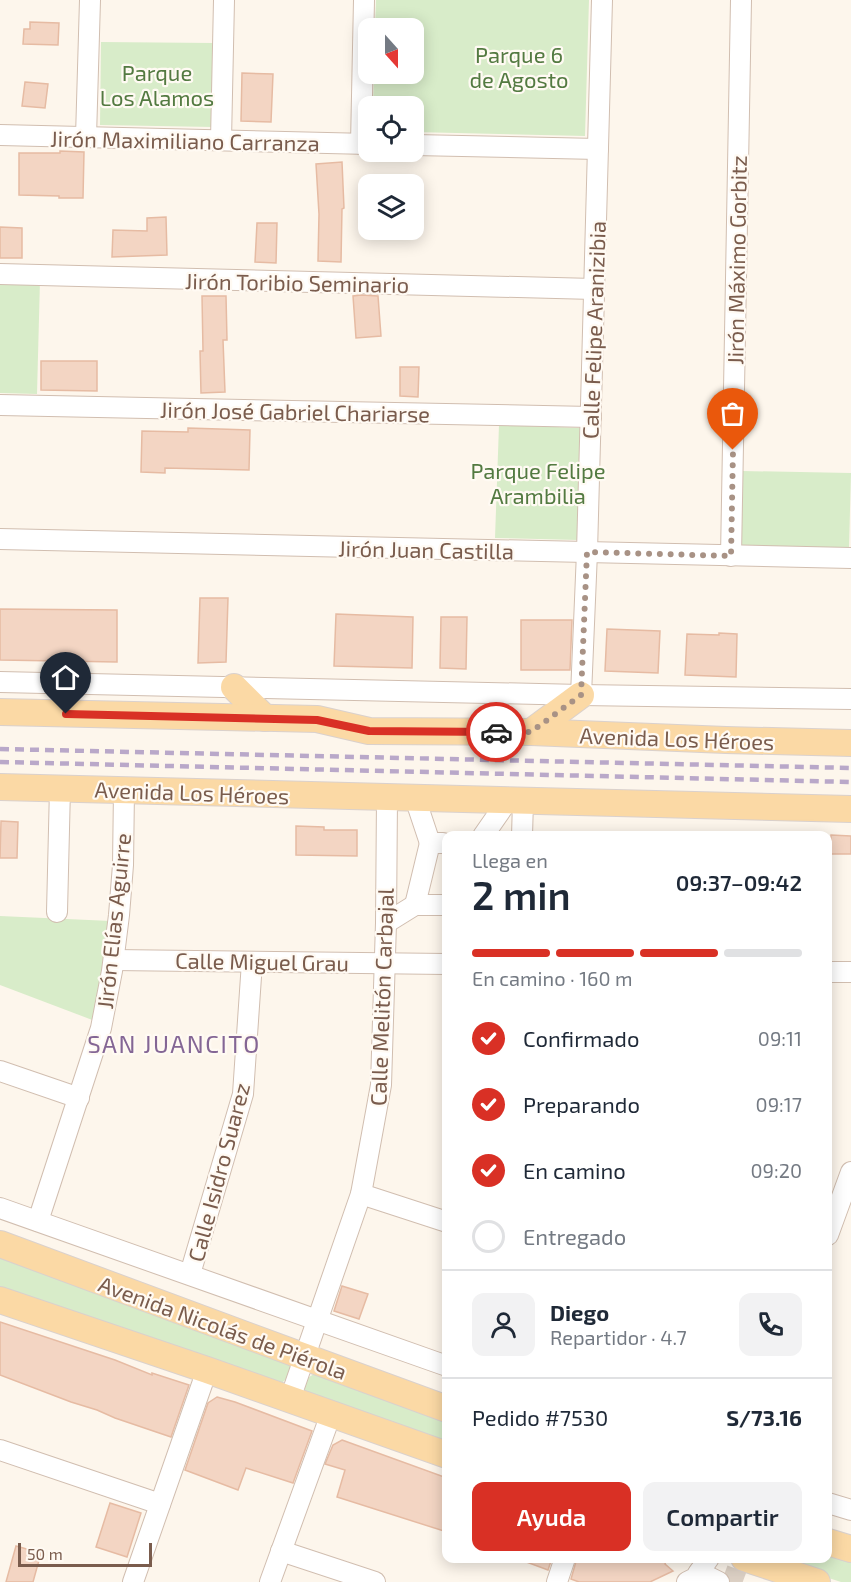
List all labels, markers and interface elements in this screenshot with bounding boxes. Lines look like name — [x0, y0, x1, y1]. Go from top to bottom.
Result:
north arrow — [358, 18, 424, 84]
map controls — [358, 18, 424, 240]
park label: Parque 6 de Agosto — [469, 41, 569, 92]
park label: Parque Los Alamos — [100, 59, 214, 110]
button: locate — [358, 96, 424, 162]
street label: Jirón Maximiliano Carranza — [50, 125, 320, 155]
street label: Jirón Máximo Gorbitz — [721, 155, 751, 365]
button: layers — [358, 174, 424, 240]
street label: Calle Felipe Aranizibia — [576, 220, 610, 440]
street label: Jirón Toribio Seminario — [185, 267, 409, 297]
pin — [707, 388, 758, 450]
street label: Jirón José Gabriel Chariarse — [160, 396, 430, 426]
icon: bag — [716, 397, 749, 430]
park label: Parque Felipe Arambilia — [470, 457, 606, 508]
street label: Jirón Juan Castilla — [338, 534, 514, 564]
pin — [40, 652, 91, 714]
icon: home — [49, 661, 82, 694]
courier — [466, 702, 526, 762]
icon: car — [480, 716, 513, 749]
street label: Avenida Los Héroes — [579, 722, 775, 754]
street label: Avenida Los Héroes — [94, 776, 290, 808]
street label: Jirón Elías Aguirre — [91, 832, 135, 1010]
text: Llega en — [472, 848, 548, 872]
text: 09:37–09:42 — [676, 869, 802, 895]
text: 2 min — [472, 871, 571, 918]
street label: Calle Melitón Carbajal — [364, 887, 399, 1107]
street label: Calle Miguel Grau — [175, 946, 349, 976]
text: En camino · 160 m — [472, 966, 633, 990]
icon: check — [472, 1022, 505, 1055]
text: Confirmado — [523, 1025, 639, 1051]
text: 09:11 — [758, 1026, 802, 1050]
district label: SAN JUANCITO — [87, 1029, 261, 1058]
street label: Calle Isidro Suarez — [182, 1080, 254, 1264]
icon: check — [472, 1088, 505, 1121]
text: Preparando — [523, 1091, 640, 1117]
text: 09:17 — [756, 1092, 802, 1116]
icon: check — [472, 1154, 505, 1187]
text: En camino — [523, 1157, 626, 1183]
text: 09:20 — [750, 1158, 802, 1182]
text: Entregado — [523, 1223, 626, 1249]
street label: Avenida Nicolás de Piérola — [95, 1270, 351, 1384]
button: person — [472, 1293, 535, 1356]
button: phone — [739, 1293, 802, 1356]
text: Diego — [550, 1299, 609, 1325]
text: Repartidor · 4.7 — [550, 1325, 687, 1349]
text: Pedido #7530 — [472, 1404, 608, 1430]
text: S/73.16 — [726, 1404, 802, 1430]
button: Ayuda — [472, 1482, 631, 1551]
button: Compartir — [643, 1482, 802, 1551]
scale bar — [18, 1540, 152, 1568]
text: 50 m — [27, 1544, 63, 1563]

